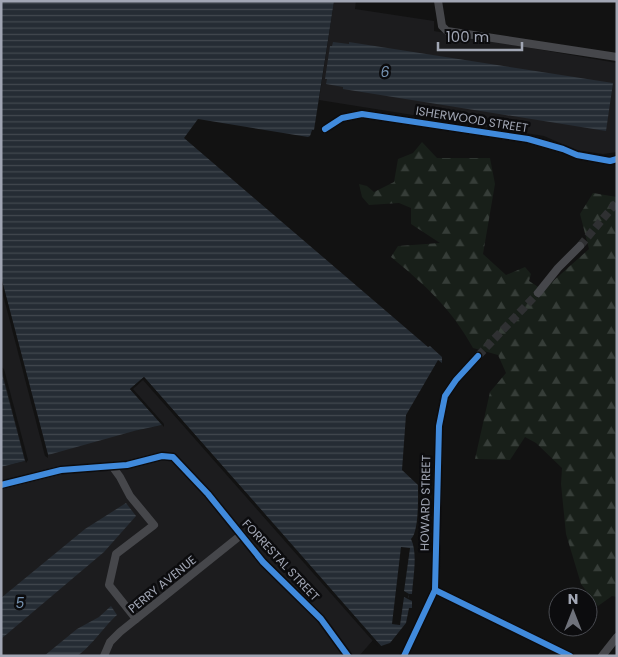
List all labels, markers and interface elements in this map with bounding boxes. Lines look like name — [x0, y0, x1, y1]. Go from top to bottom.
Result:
scale bar — [438, 20, 522, 52]
text: 100 m — [446, 26, 489, 47]
water label: 6 — [381, 62, 390, 82]
street label: ISHERWOOD STREET — [415, 102, 530, 136]
street label: HOWARD STREET — [416, 454, 434, 551]
street label: FORRESTAL STREET — [239, 515, 324, 605]
street label: PERRY AVENUE — [124, 551, 200, 617]
north arrow — [548, 587, 598, 637]
text: N — [568, 589, 578, 609]
water label: 5 — [16, 593, 25, 613]

